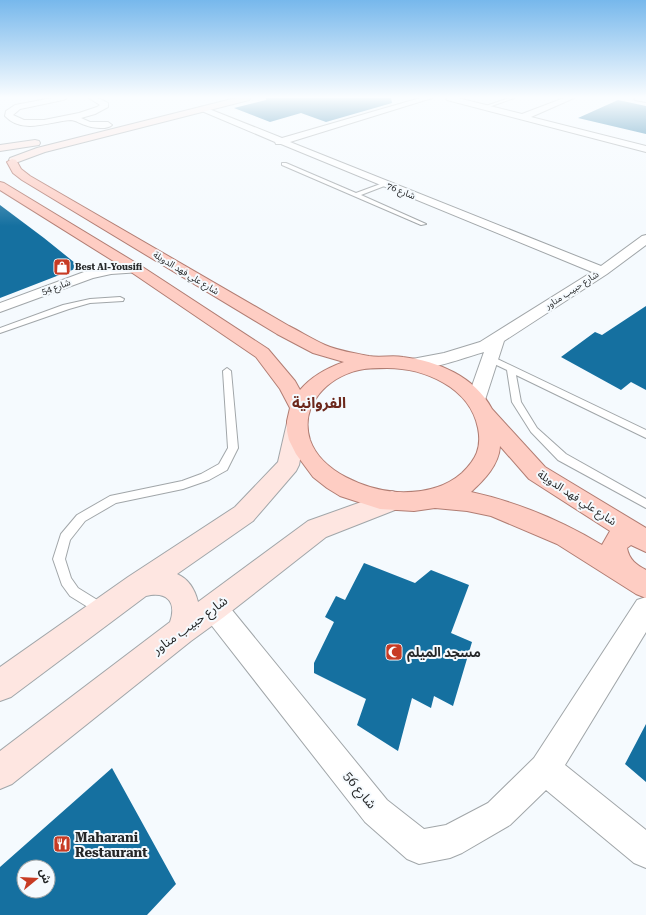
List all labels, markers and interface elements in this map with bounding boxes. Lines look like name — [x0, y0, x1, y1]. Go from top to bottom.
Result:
street label: شارع 76 — [385, 181, 417, 203]
street label: شارع علي فهد الدويلة — [150, 249, 221, 298]
shop icon: Best Al-Yousifi — [52, 257, 72, 277]
place label: Best Al-Yousifi — [75, 262, 143, 272]
street label: شارع حبيب مناور — [543, 269, 602, 313]
street label: شارع 54 — [40, 277, 72, 299]
district label: الفروانية — [292, 394, 346, 412]
street label: شارع علي فهد الدويلة — [534, 468, 619, 531]
street label: شارع حبيب مناور — [149, 593, 232, 660]
mosque icon: مسجد الميلم — [384, 642, 404, 662]
place label: مسجد الميلم — [407, 645, 481, 663]
street label: شارع 56 — [338, 768, 379, 813]
place label: Maharani Restaurant — [75, 830, 148, 860]
restaurant icon: Maharani Restaurant — [52, 834, 72, 854]
north arrow — [16, 859, 56, 899]
text: ش — [37, 867, 54, 885]

